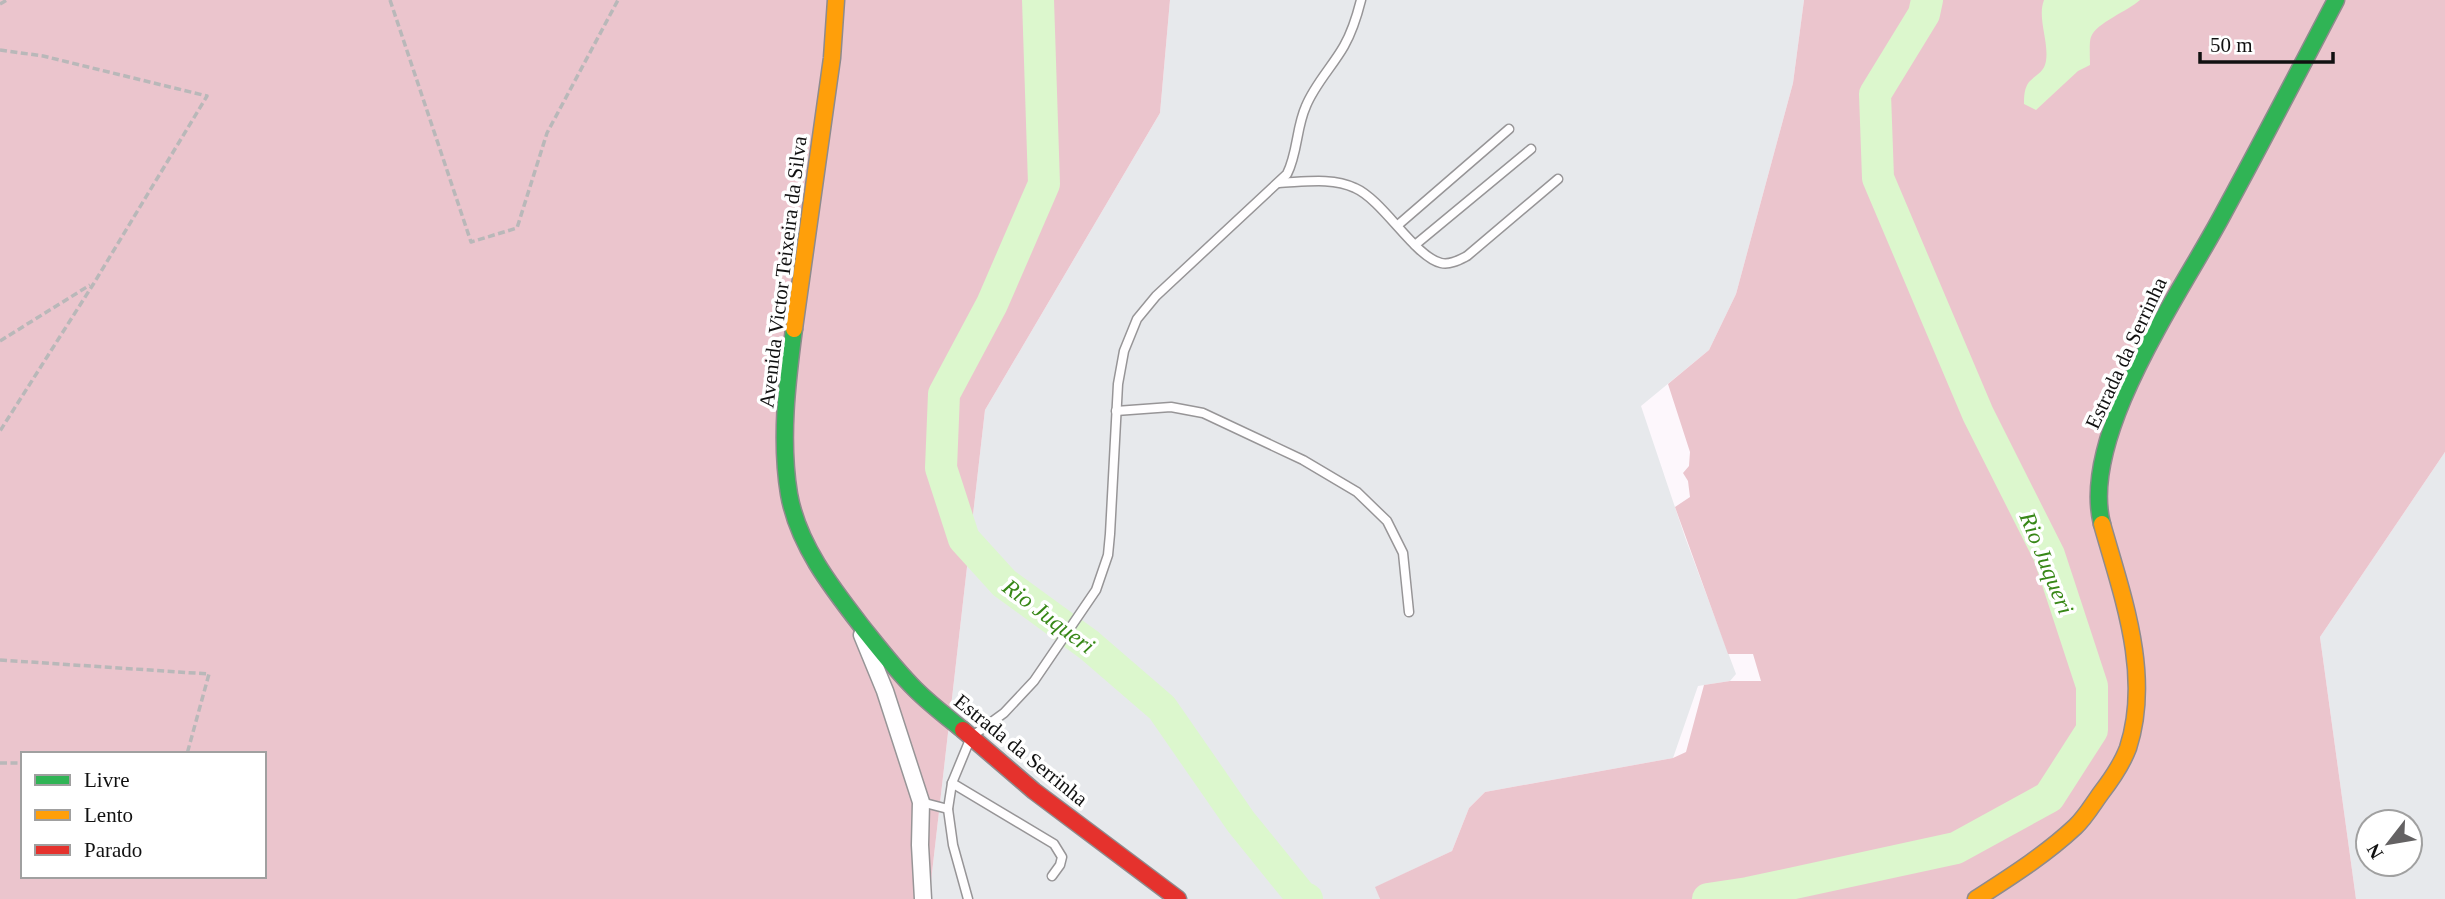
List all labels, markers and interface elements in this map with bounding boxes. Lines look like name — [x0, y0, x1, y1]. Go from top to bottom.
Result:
scale bar — [2200, 21, 2333, 65]
text: 50 m — [2210, 33, 2253, 57]
street label: Avenida Victor Teixeira da Silva — [754, 134, 812, 409]
street label: Estrada da Serrinha — [2080, 273, 2172, 433]
water label: Rio Juqueri — [2014, 508, 2078, 618]
water label: Rio Juqueri — [997, 573, 1099, 659]
street label: Estrada da Serrinha — [950, 689, 1093, 811]
legend — [21, 752, 266, 878]
text: Livre — [84, 768, 129, 792]
text: Lento — [84, 803, 133, 827]
north arrow — [2354, 808, 2424, 878]
text: Parado — [84, 838, 142, 862]
text: N — [2362, 840, 2387, 863]

